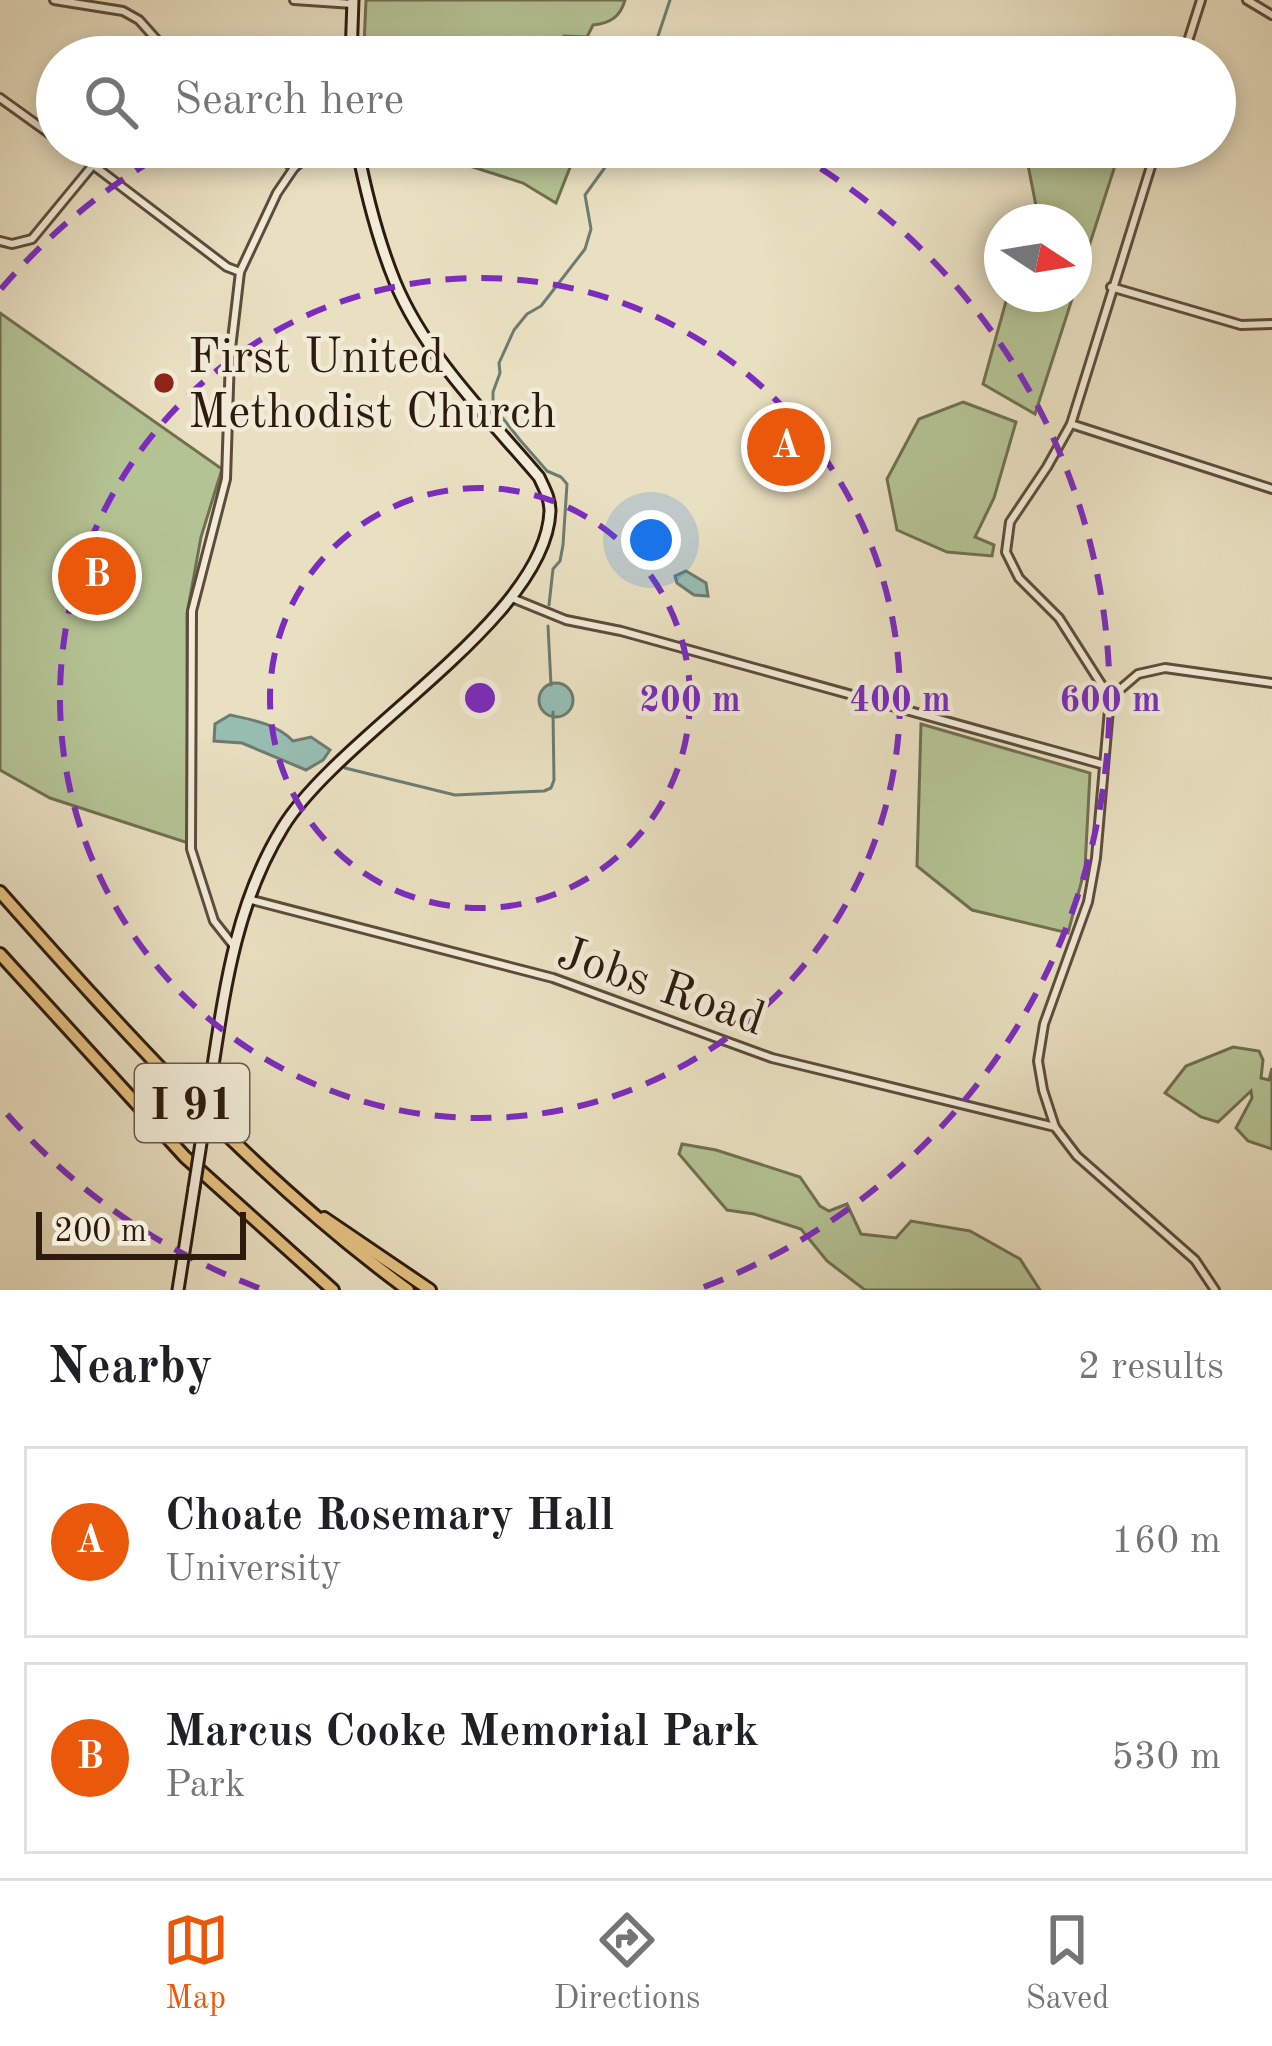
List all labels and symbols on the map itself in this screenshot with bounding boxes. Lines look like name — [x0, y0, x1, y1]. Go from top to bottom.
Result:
north arrow — [984, 204, 1092, 312]
place label: First United Methodist Church — [188, 335, 557, 438]
marker: First United Methodist Church — [151, 370, 177, 396]
pin: A — [747, 402, 825, 492]
your location — [621, 510, 681, 570]
pin: B — [58, 531, 136, 621]
centre of rings — [459, 677, 501, 719]
text: 200 m — [639, 684, 741, 720]
text: 400 m — [849, 684, 951, 720]
text: 600 m — [1059, 684, 1161, 720]
street label: Jobs Road — [551, 930, 770, 1046]
road number: I 91 — [135, 1064, 249, 1142]
scale bar — [36, 1206, 246, 1259]

